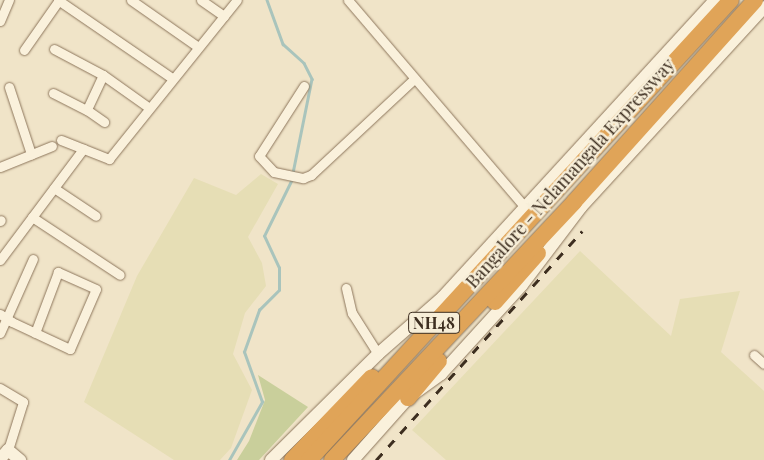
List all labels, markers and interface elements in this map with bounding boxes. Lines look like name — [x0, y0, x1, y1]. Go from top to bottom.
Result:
street label: Bangalore - Nelamangala Expressway — [461, 54, 679, 292]
road number: NH48 — [408, 309, 460, 336]

